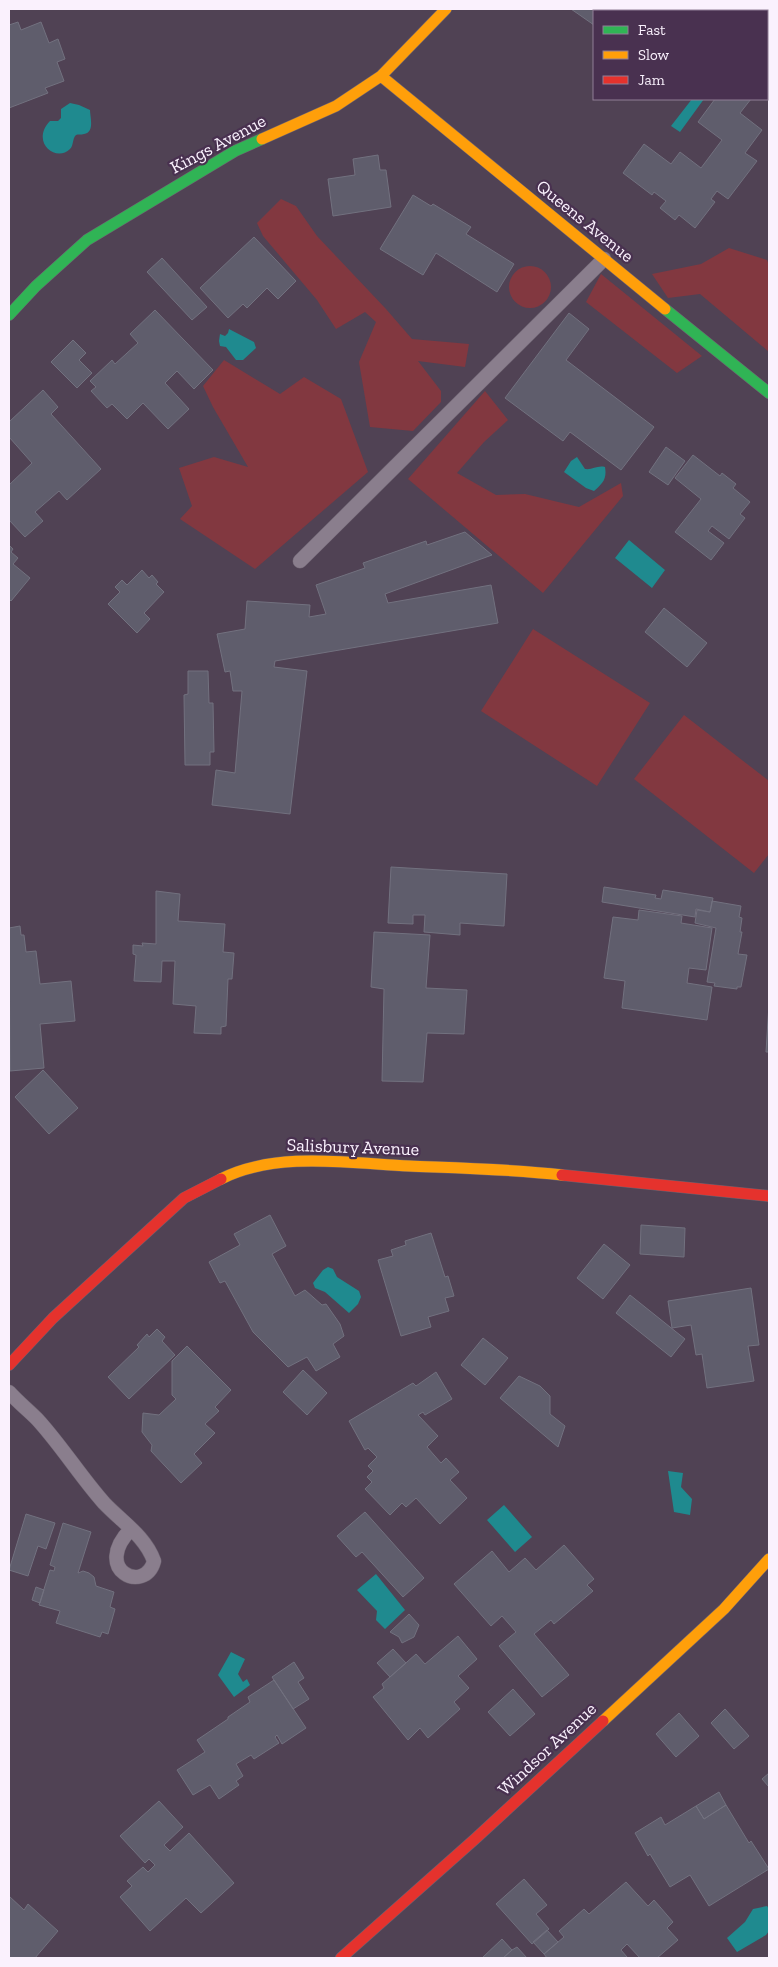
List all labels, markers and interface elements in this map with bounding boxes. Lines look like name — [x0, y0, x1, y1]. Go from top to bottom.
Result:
legend — [593, 10, 768, 100]
text: Fast — [638, 21, 666, 39]
text: Slow — [638, 46, 670, 64]
text: Jam — [638, 71, 665, 89]
street label: Kings Avenue — [166, 110, 270, 178]
street label: Queens Avenue — [532, 175, 638, 267]
street label: Salisbury Avenue — [286, 1134, 420, 1160]
street label: Windsor Avenue — [493, 1698, 601, 1800]

